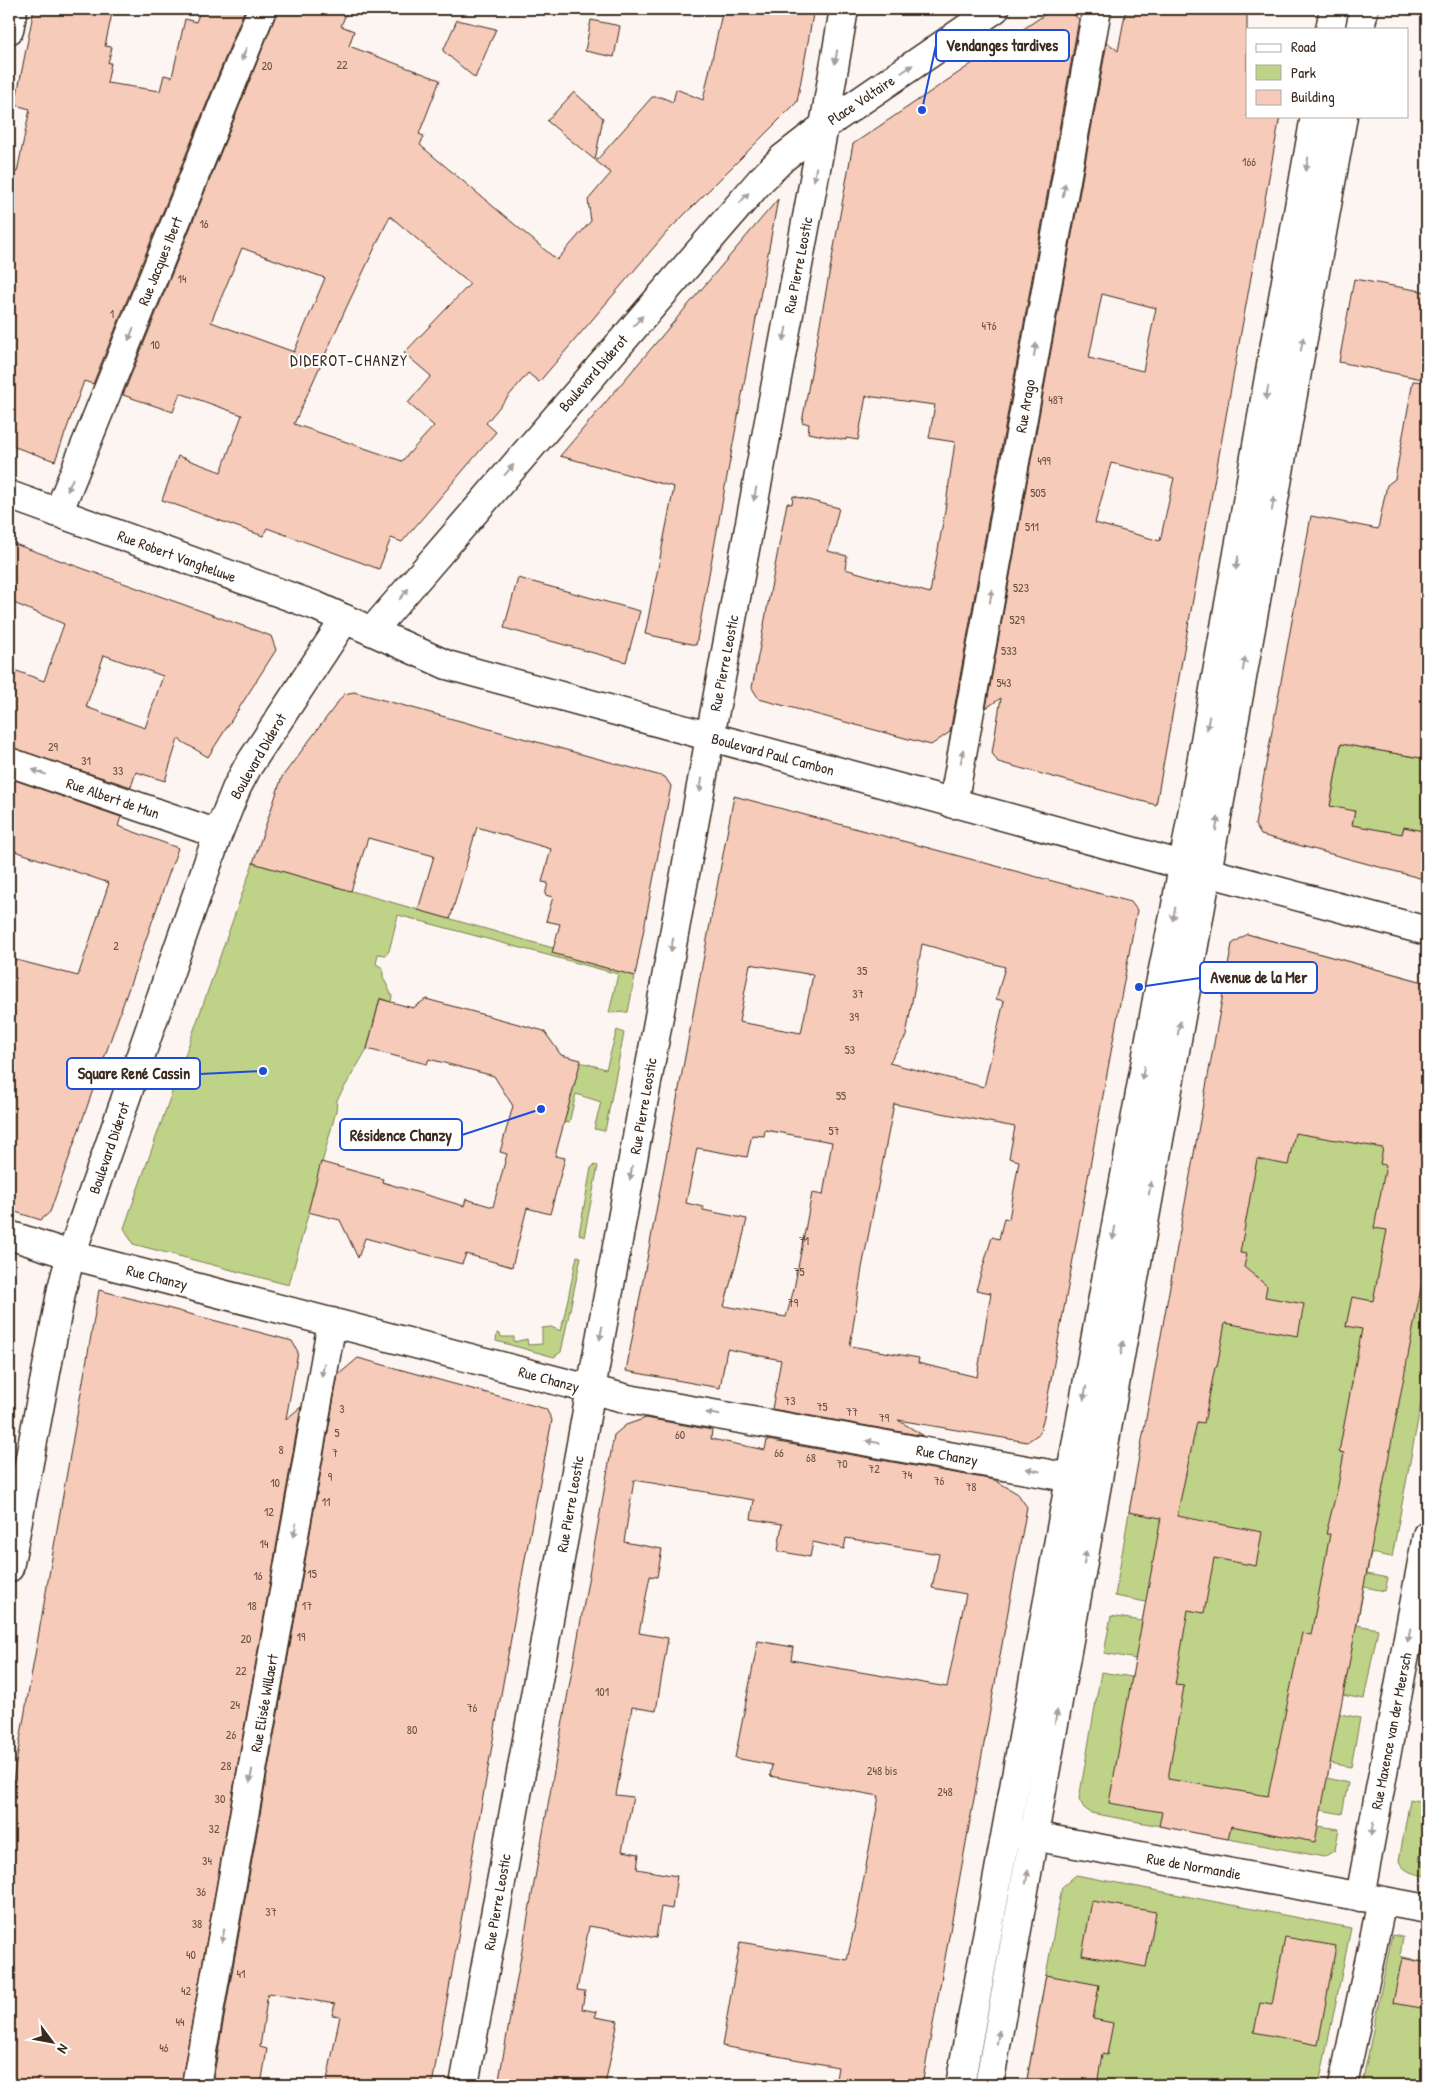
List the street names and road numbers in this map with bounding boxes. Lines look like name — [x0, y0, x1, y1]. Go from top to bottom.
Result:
street label: Place Voltaire — [823, 70, 899, 130]
street label: Rue Jacques Ibert — [133, 213, 188, 309]
street label: Rue Pierre Leostic — [778, 215, 818, 315]
street label: Boulevard Diderot — [554, 329, 633, 416]
street label: Rue Arago — [1010, 378, 1040, 434]
street label: Rue Robert Vangheluwe — [115, 525, 239, 587]
street label: Rue Pierre Leostic — [704, 613, 744, 713]
street label: Boulevard Diderot — [225, 709, 291, 803]
street label: Boulevard Paul Cambon — [709, 727, 837, 781]
street label: Rue Albert de Mun — [64, 772, 163, 824]
street label: Rue Pierre Leostic — [624, 1056, 662, 1156]
street label: Boulevard Diderot — [83, 1098, 135, 1197]
street label: Rue Chanzy — [124, 1259, 190, 1295]
street label: Rue Chanzy — [516, 1361, 582, 1397]
street label: Rue Chanzy — [915, 1439, 979, 1471]
street label: Rue Pierre Leostic — [551, 1454, 589, 1554]
street label: Rue Elisée Willaert — [245, 1651, 283, 1754]
street label: Rue Maxence van der Meersch — [1365, 1651, 1417, 1811]
street label: Rue de Normandie — [1145, 1847, 1243, 1885]
street label: Rue Pierre Leostic — [478, 1852, 516, 1952]

